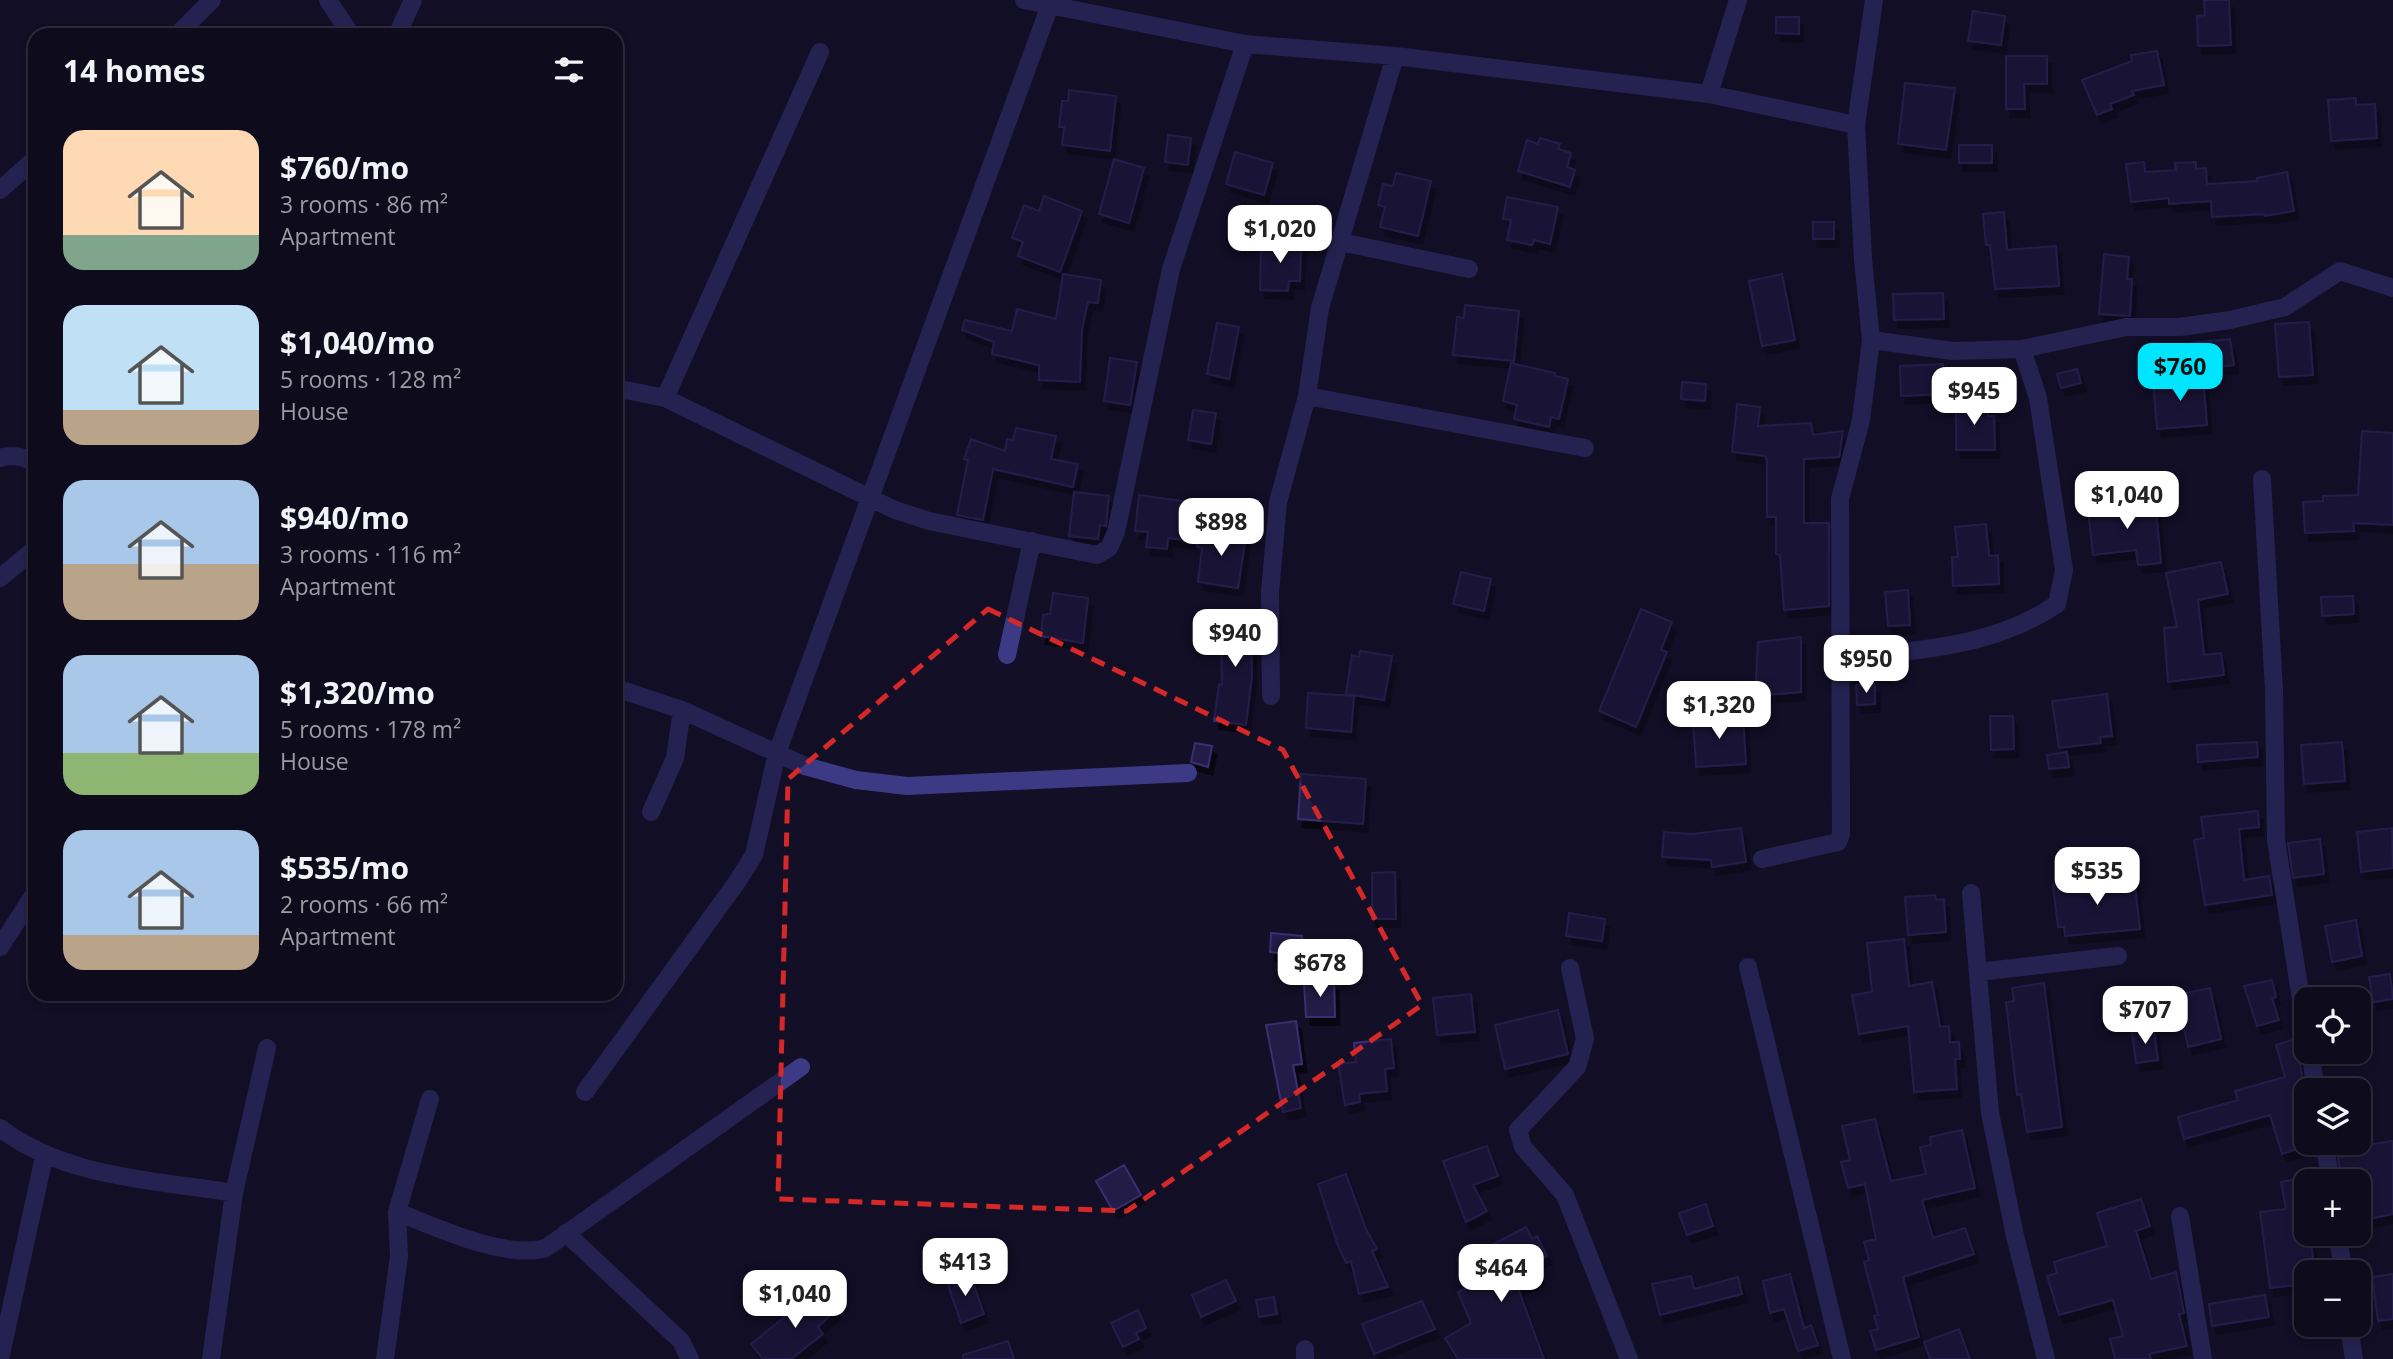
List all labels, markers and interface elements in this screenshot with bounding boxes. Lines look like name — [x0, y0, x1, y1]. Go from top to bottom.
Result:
text: 14 homes — [63, 50, 206, 91]
icon: filters — [550, 51, 588, 89]
text: $760/mo — [280, 147, 409, 188]
icon: home — [119, 158, 203, 242]
text: 3 rooms · 86 m² — [280, 188, 448, 220]
pin: $1,020 — [1223, 205, 1337, 265]
text: $1,020 — [1244, 212, 1316, 244]
text: Apartment — [280, 220, 396, 252]
text: $1,040/mo — [280, 322, 435, 363]
icon: home — [119, 333, 203, 417]
pin: $760 — [2139, 344, 2221, 403]
text: $760 — [2154, 350, 2206, 382]
text: 5 rooms · 128 m² — [280, 363, 461, 395]
pin: $945 — [1933, 368, 2015, 427]
text: $945 — [1948, 374, 2000, 406]
text: House — [280, 395, 349, 427]
pin: $1,040 — [2070, 472, 2184, 531]
text: $1,040 — [2091, 478, 2163, 510]
text: $940/mo — [280, 497, 409, 538]
pin: $898 — [1180, 498, 1262, 558]
text: $898 — [1195, 505, 1247, 537]
icon: home — [119, 508, 203, 592]
text: 3 rooms · 116 m² — [280, 538, 461, 570]
text: Apartment — [280, 570, 396, 602]
pin: $940 — [1194, 610, 1276, 669]
text: $940 — [1209, 616, 1261, 648]
pin: $950 — [1825, 636, 1907, 695]
text: $950 — [1840, 642, 1892, 674]
text: $1,320/mo — [280, 672, 435, 713]
pin: $1,320 — [1662, 682, 1776, 741]
icon: home — [119, 683, 203, 767]
text: $1,320 — [1683, 688, 1755, 720]
text: 5 rooms · 178 m² — [280, 713, 461, 745]
text: House — [280, 745, 349, 777]
text: $535/mo — [280, 847, 409, 888]
pin: $535 — [2056, 848, 2138, 907]
text: $535 — [2071, 854, 2123, 886]
icon: home — [119, 858, 203, 942]
text: 2 rooms · 66 m² — [280, 888, 448, 920]
text: Apartment — [280, 920, 396, 952]
pin: $678 — [1279, 940, 1361, 999]
text: $678 — [1294, 946, 1346, 978]
pin: $707 — [2104, 986, 2186, 1046]
map controls — [2294, 987, 2371, 1337]
button: locate — [2294, 987, 2371, 1064]
text: $707 — [2119, 993, 2171, 1025]
button: layers — [2294, 1078, 2371, 1155]
button: + — [2294, 1169, 2371, 1246]
pin: $413 — [924, 1238, 1006, 1298]
pin: $464 — [1460, 1244, 1542, 1304]
text: $413 — [939, 1245, 991, 1277]
text: $464 — [1475, 1251, 1527, 1283]
button: − — [2294, 1260, 2371, 1337]
pin: $1,040 — [738, 1270, 852, 1330]
text: $1,040 — [759, 1277, 831, 1309]

